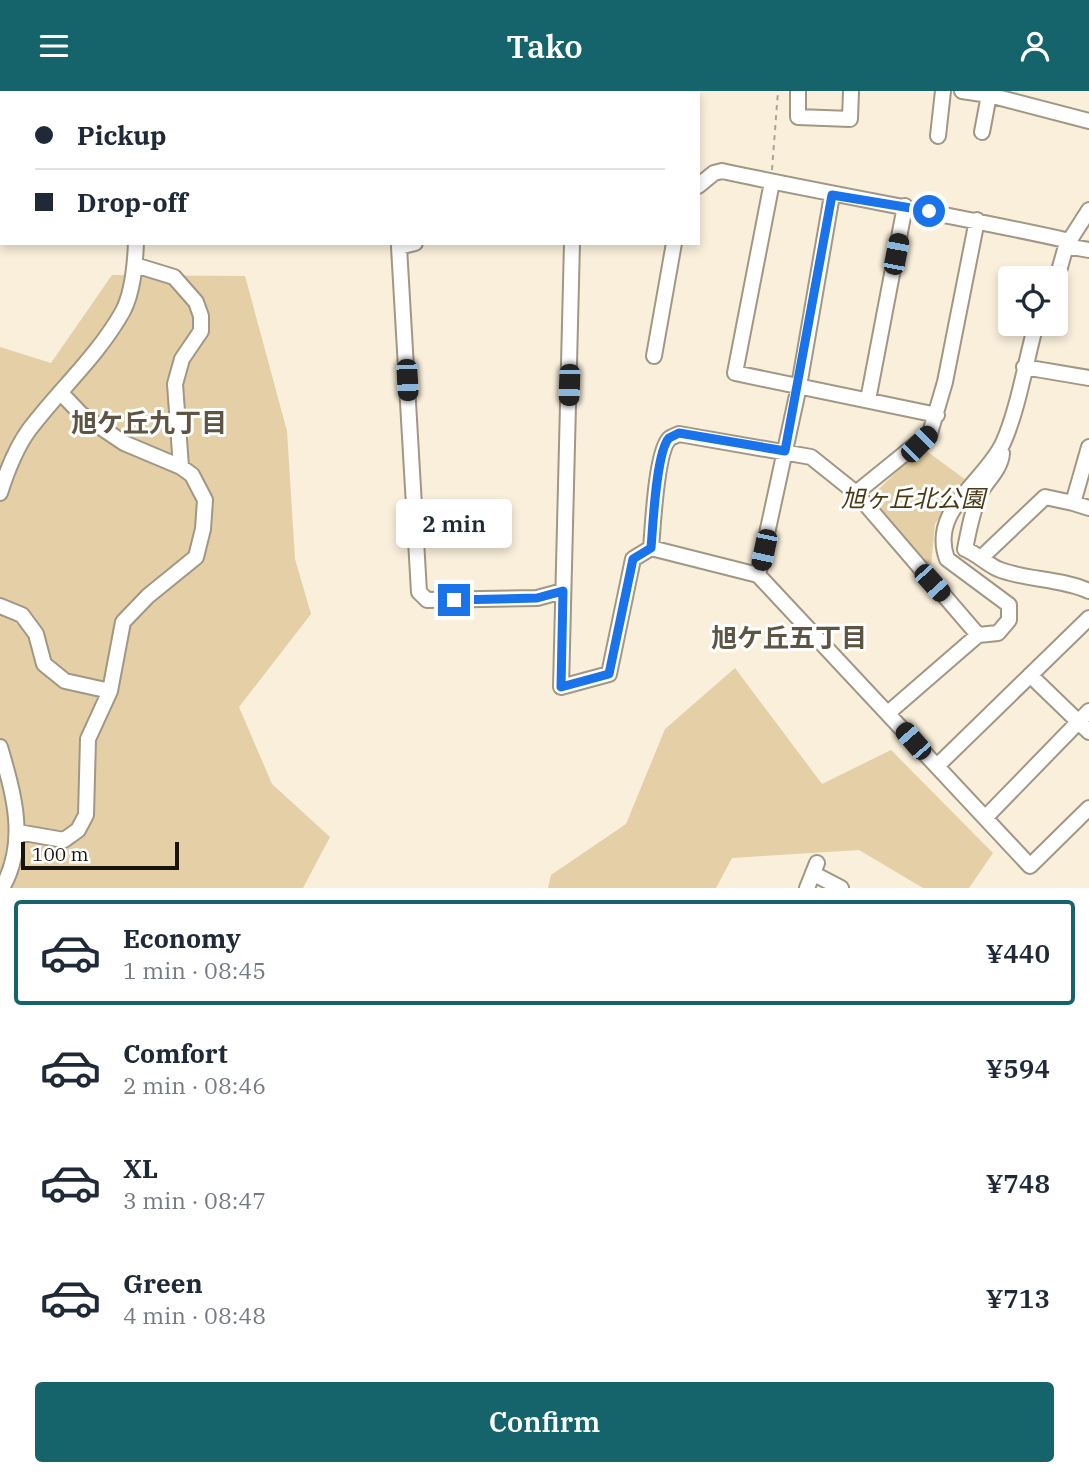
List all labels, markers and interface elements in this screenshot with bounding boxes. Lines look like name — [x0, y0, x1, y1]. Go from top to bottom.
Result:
text: Tako — [506, 25, 583, 67]
icon: menu — [35, 27, 73, 65]
icon: person — [1016, 27, 1054, 65]
text: Pickup — [77, 118, 167, 152]
text: Drop-off — [77, 185, 188, 219]
route start — [913, 195, 945, 227]
car — [882, 231, 911, 277]
map controls — [998, 266, 1068, 336]
button: locate — [998, 266, 1068, 336]
car — [396, 358, 419, 402]
car — [558, 364, 581, 406]
district label: 旭ケ丘九丁目 — [71, 405, 227, 439]
car — [897, 422, 942, 466]
park label: 旭ヶ丘北公園 — [841, 482, 988, 514]
callout: 2 min — [396, 498, 512, 547]
text: 2 min — [422, 508, 486, 538]
car — [750, 527, 779, 573]
car — [911, 560, 954, 606]
route end — [438, 584, 470, 616]
district label: 旭ケ丘五丁目 — [711, 620, 867, 654]
car — [892, 718, 935, 764]
scale bar — [21, 839, 178, 871]
text: 100 m — [32, 842, 89, 866]
icon: car — [39, 921, 102, 984]
text: Economy — [123, 921, 241, 955]
text: ¥440 — [986, 936, 1050, 970]
text: 1 min · 08:45 — [123, 955, 266, 985]
icon: car — [39, 1036, 102, 1099]
text: Comfort — [123, 1036, 228, 1070]
text: ¥594 — [986, 1051, 1050, 1085]
text: 2 min · 08:46 — [123, 1070, 266, 1100]
icon: car — [39, 1151, 102, 1214]
text: XL — [123, 1151, 158, 1185]
text: ¥748 — [986, 1166, 1050, 1200]
text: 3 min · 08:47 — [123, 1185, 266, 1215]
icon: car — [39, 1266, 102, 1329]
text: Green — [123, 1266, 203, 1300]
text: ¥713 — [986, 1281, 1050, 1315]
text: 4 min · 08:48 — [123, 1300, 266, 1330]
button: Confirm — [35, 1382, 1054, 1462]

